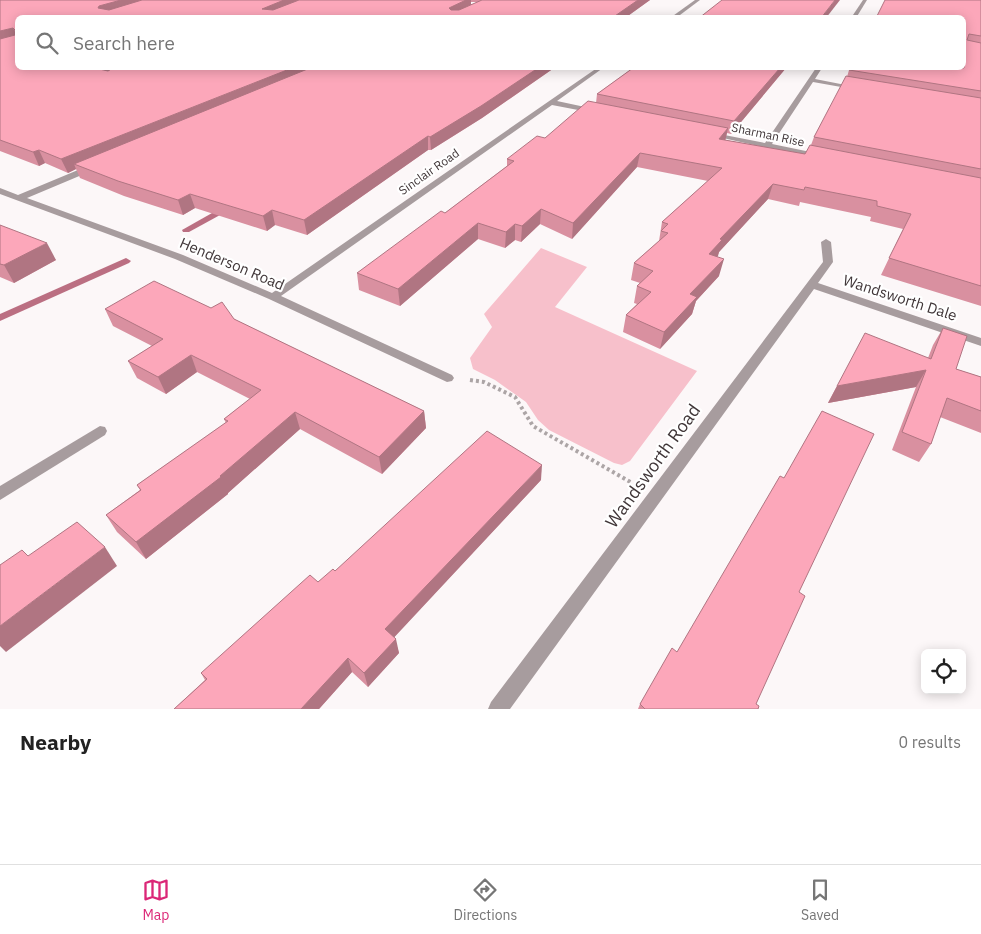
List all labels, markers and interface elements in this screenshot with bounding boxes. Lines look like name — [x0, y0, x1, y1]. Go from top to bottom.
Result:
search box — [15, 15, 966, 70]
icon: search — [33, 29, 61, 57]
text: Search here — [73, 31, 175, 55]
street label: Sharman Rise — [730, 119, 806, 150]
street label: Sinclair Road — [396, 145, 462, 198]
street label: Henderson Road — [177, 233, 287, 294]
street label: Wandsworth Dale — [841, 270, 960, 325]
street label: Wandsworth Road — [600, 399, 705, 532]
map controls — [921, 649, 966, 694]
button: locate — [921, 649, 966, 694]
text: Nearby — [20, 728, 91, 756]
text: 0 results — [898, 732, 961, 752]
tab: Map — [142, 876, 170, 924]
tab: Directions — [454, 876, 517, 924]
tab: Saved — [801, 876, 839, 924]

